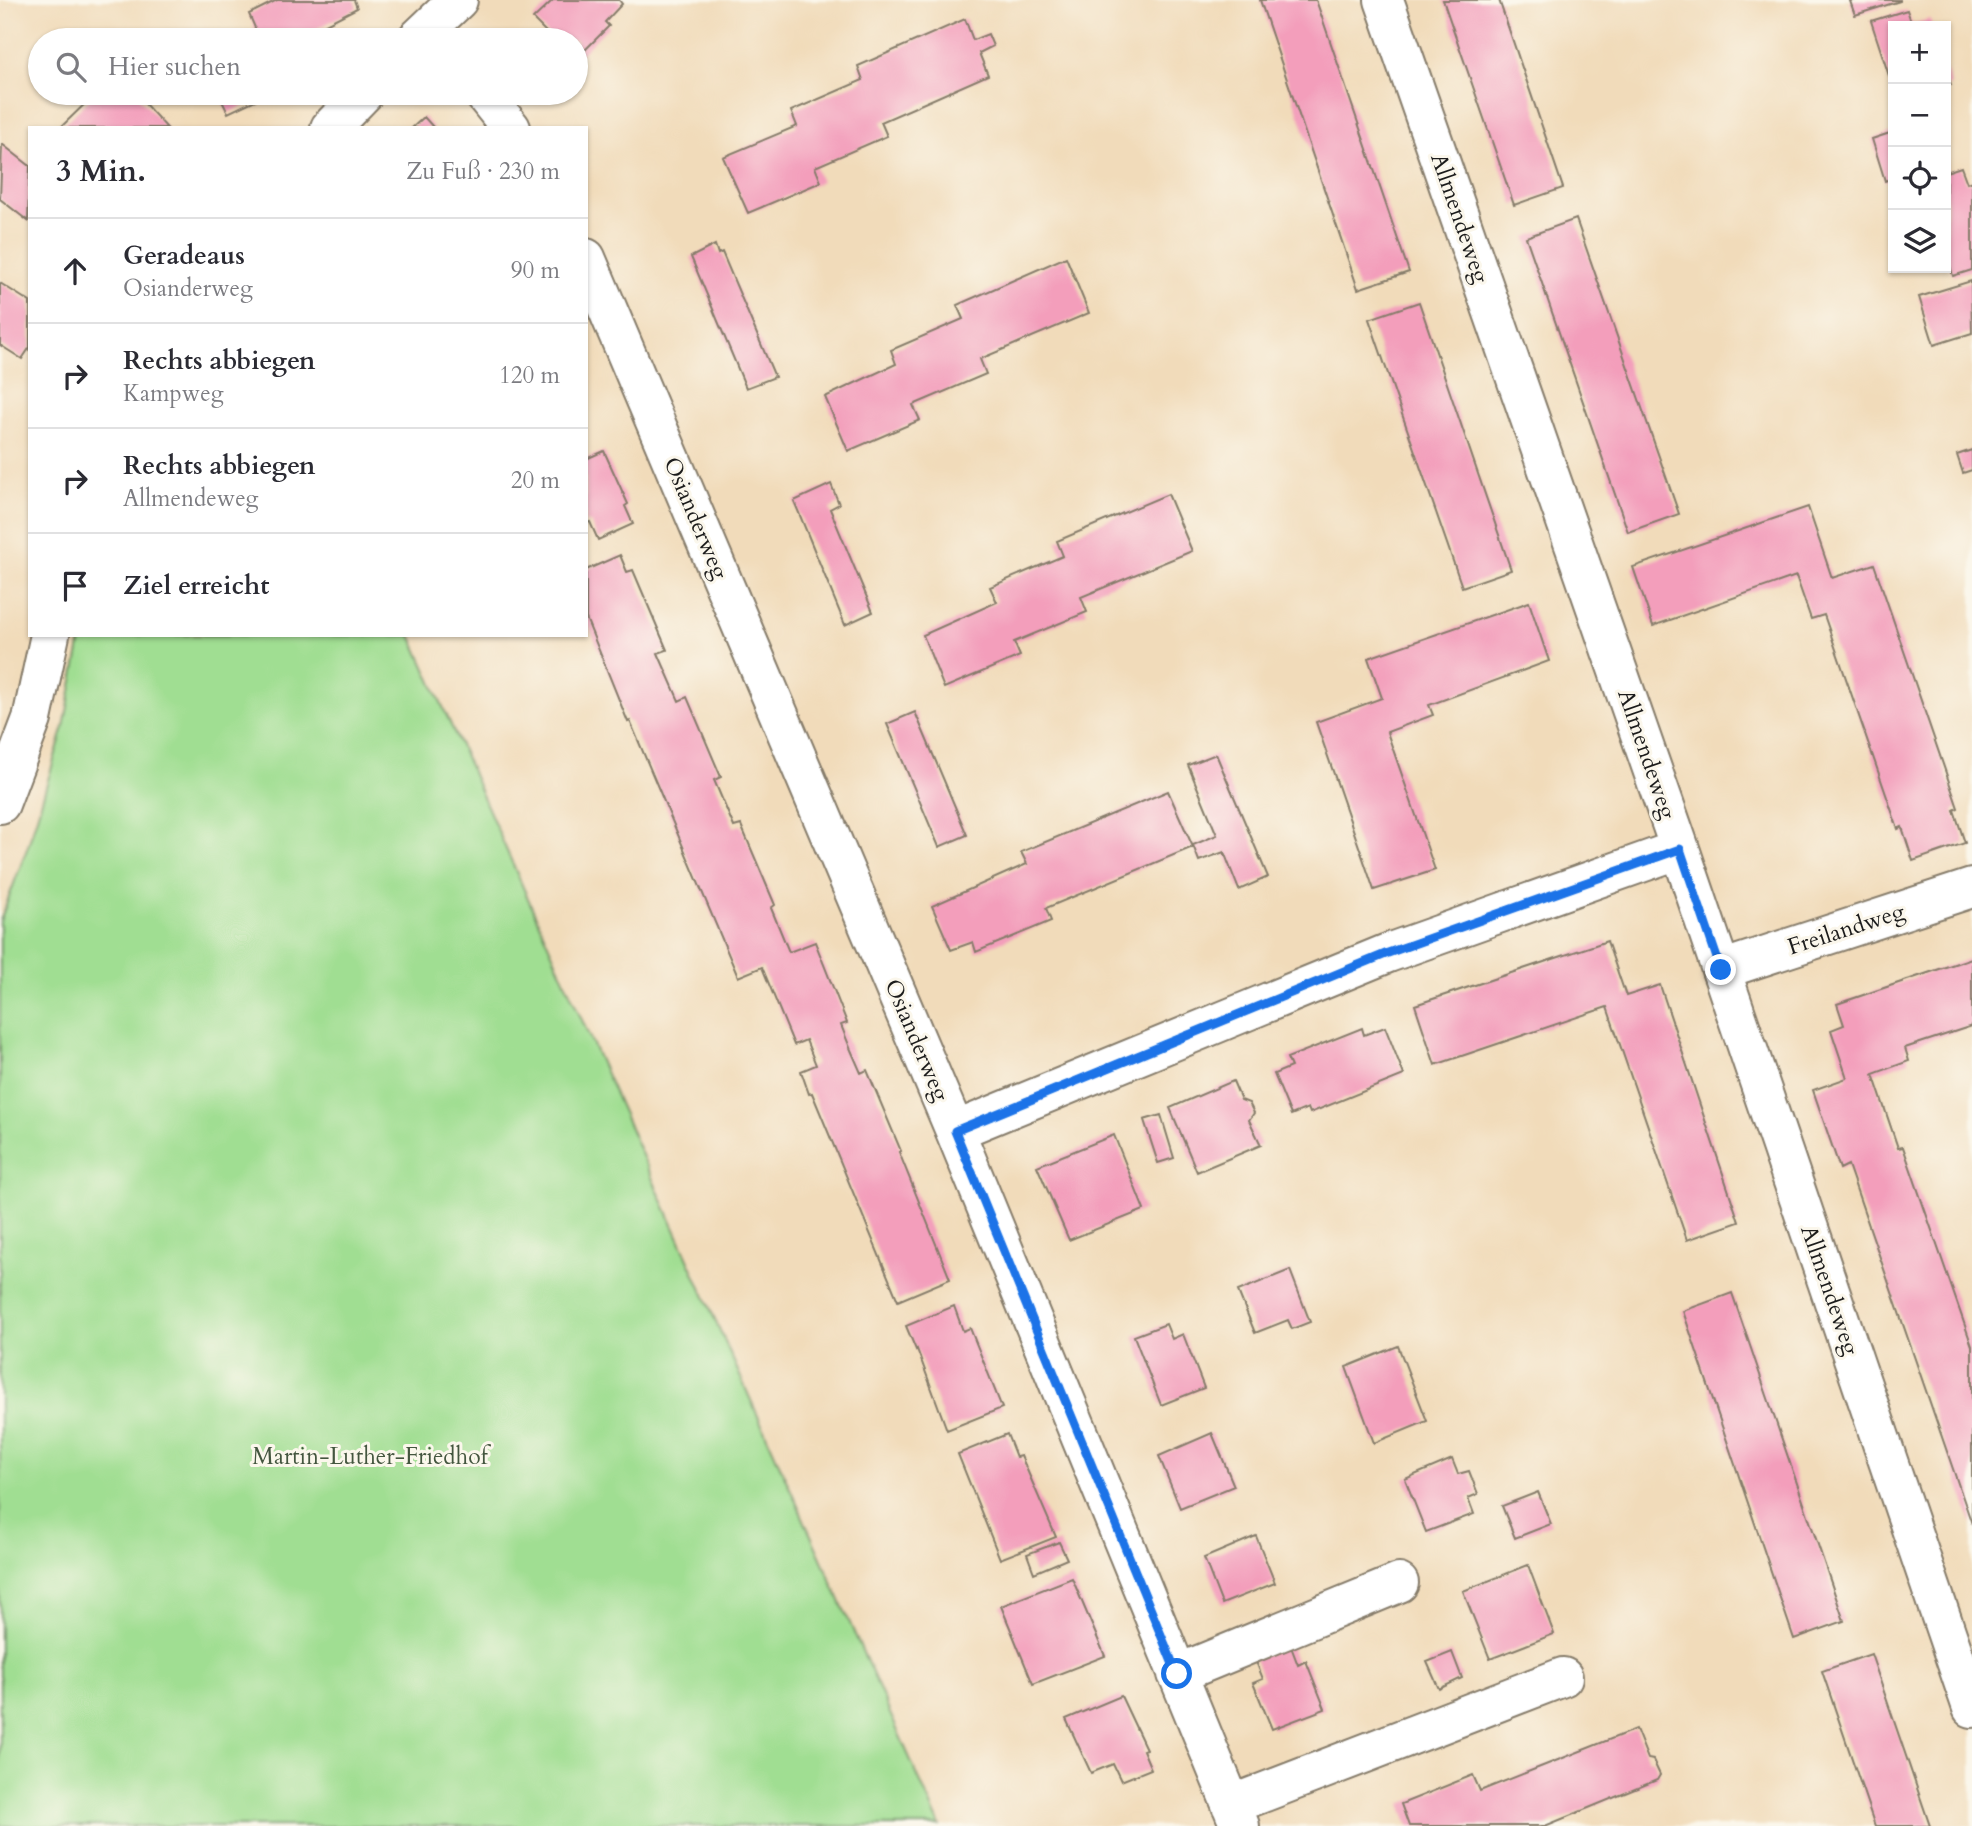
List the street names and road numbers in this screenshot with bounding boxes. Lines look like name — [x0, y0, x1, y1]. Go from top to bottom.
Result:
street label: Allmendeweg — [1423, 149, 1497, 287]
street label: Osianderweg — [656, 452, 736, 584]
street label: Allmendeweg — [1610, 685, 1684, 823]
street label: Freilandweg — [1784, 895, 1909, 962]
street label: Osianderweg — [877, 974, 957, 1106]
street label: Allmendeweg — [1793, 1221, 1867, 1359]

